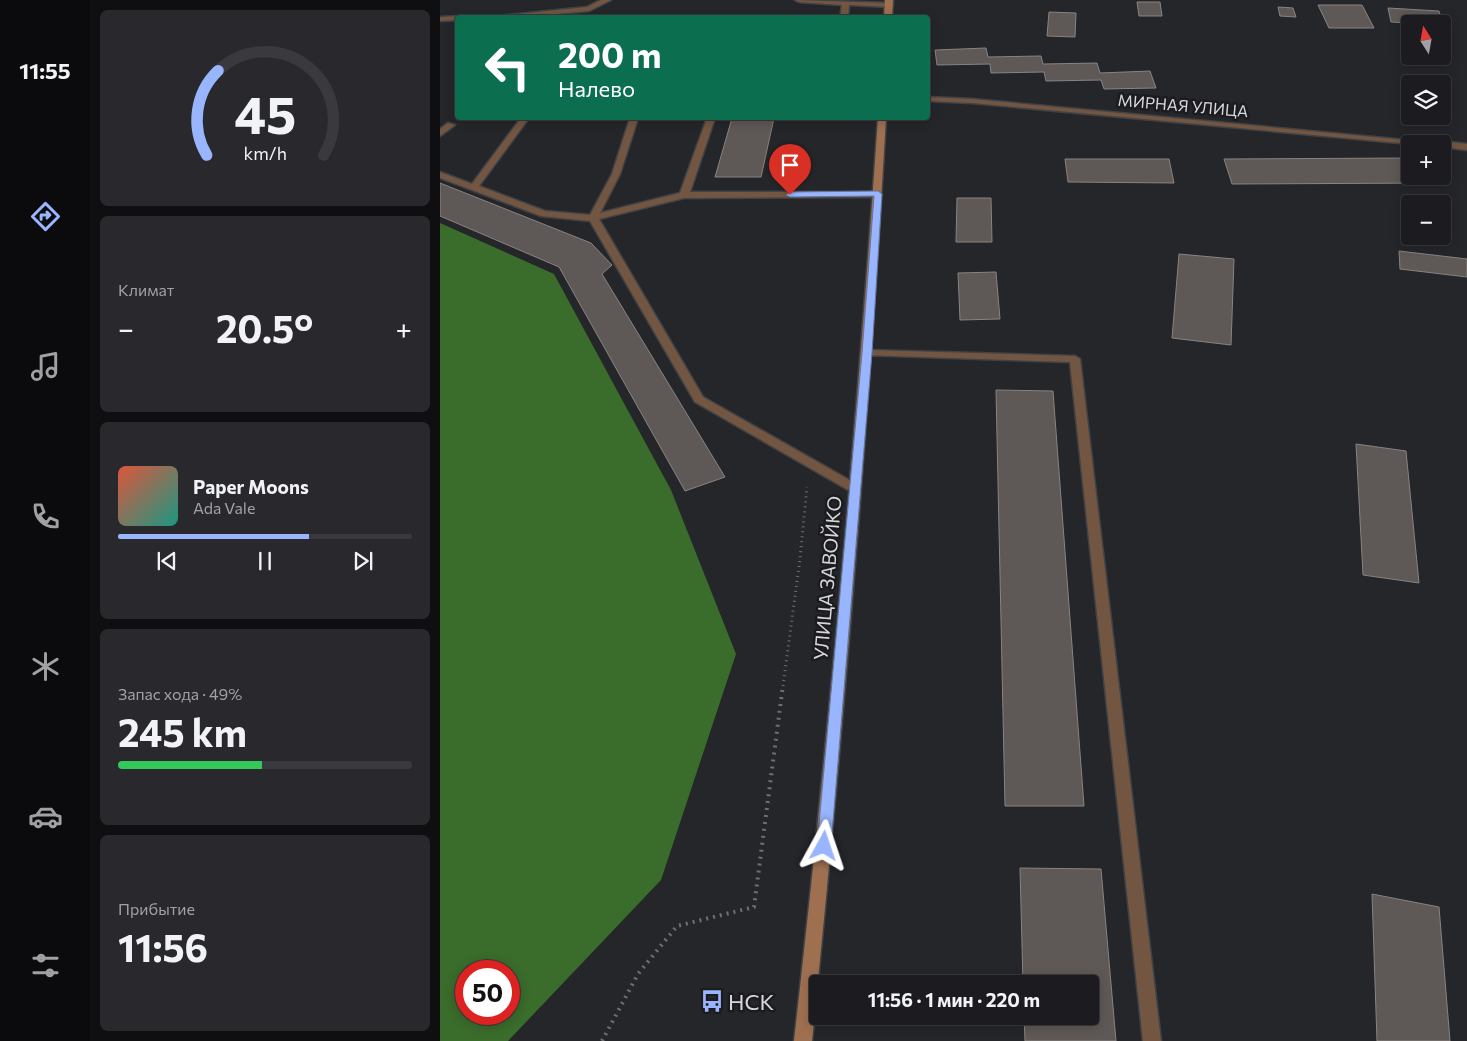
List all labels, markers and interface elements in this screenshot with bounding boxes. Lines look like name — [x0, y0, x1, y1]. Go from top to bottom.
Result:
north arrow — [1401, 15, 1451, 65]
map controls — [1401, 15, 1451, 245]
text: 200 m — [558, 32, 661, 75]
icon: left — [475, 35, 540, 100]
text: 11:55 — [19, 57, 71, 84]
text: Налево — [558, 75, 635, 102]
button: layers — [1401, 75, 1451, 125]
text: 45 — [234, 81, 296, 145]
street label: МИРНАЯ УЛИЦА — [1117, 90, 1249, 120]
button: + — [1401, 135, 1451, 185]
text: km/h — [243, 142, 287, 164]
pin — [769, 144, 811, 195]
icon: arrive — [776, 151, 804, 179]
button: − — [1401, 195, 1451, 245]
icon: directions — [28, 199, 63, 234]
text: Климат — [118, 280, 174, 299]
text: 20.5° — [216, 304, 313, 351]
text: − — [118, 311, 134, 345]
text: + — [396, 311, 412, 345]
icon: music — [28, 349, 63, 384]
text: Paper Moons — [193, 475, 309, 498]
street label: УЛИЦА ЗАВОЙКО — [808, 495, 846, 661]
text: Ada Vale — [193, 498, 255, 517]
icon: phone — [28, 499, 63, 534]
icon: previous — [153, 547, 181, 575]
icon: pause — [251, 547, 279, 575]
icon: next — [349, 547, 377, 575]
icon: climate — [28, 649, 63, 684]
text: Запас хода · 49% — [118, 684, 242, 703]
text: 245 km — [118, 708, 247, 755]
icon: car — [28, 799, 63, 834]
position arrow — [797, 819, 849, 871]
text: Прибытие — [118, 899, 195, 918]
text: 11:56 — [118, 923, 208, 970]
icon: filters — [28, 948, 63, 983]
speed limit sign: 50 — [455, 960, 520, 1025]
bus stop icon: НСК — [699, 988, 725, 1014]
place label: НСК — [728, 988, 775, 1015]
text: 11:56 · 1 мин · 220 m — [868, 988, 1040, 1011]

